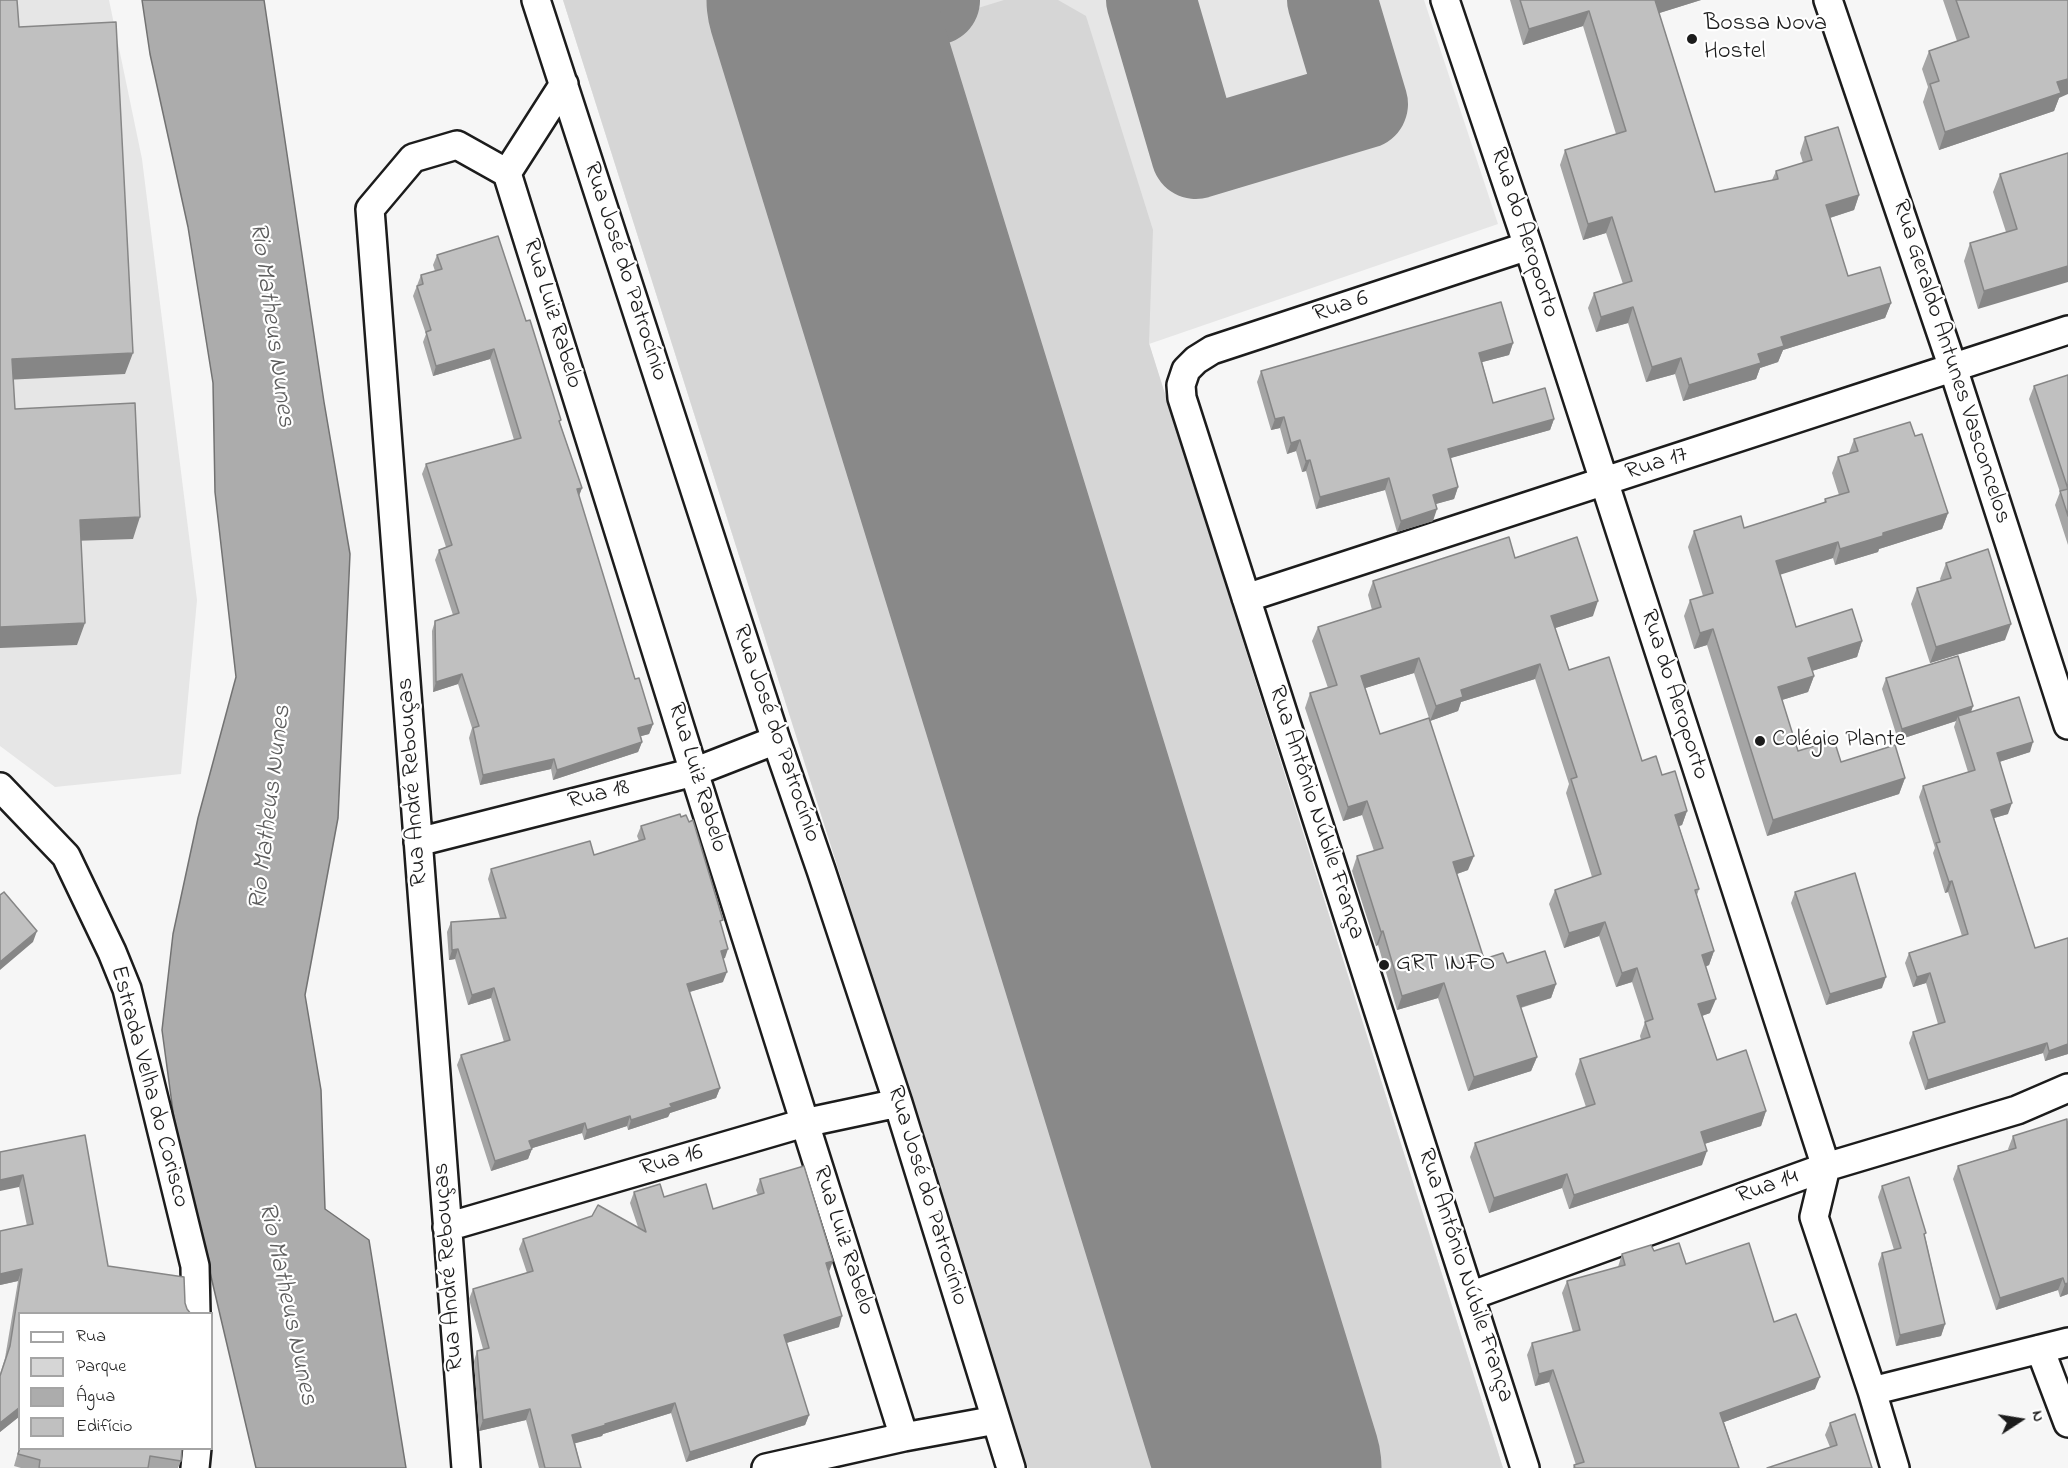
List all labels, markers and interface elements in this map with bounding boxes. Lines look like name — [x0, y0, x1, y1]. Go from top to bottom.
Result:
place label: Bossa Nova Hostel — [1704, 11, 1827, 67]
marker: Bossa Nova Hostel — [1685, 32, 1699, 46]
street label: Rua do Aeroporto — [1482, 144, 1564, 322]
street label: Rua José do Patrocínio — [575, 159, 673, 385]
street label: Rua Geraldo Antunes Vasconcelos — [1884, 196, 2016, 528]
water label: Rio Matheus Nunes — [240, 221, 300, 429]
street label: Rua Luiz Rabelo — [515, 236, 587, 392]
street label: Rua 6 — [1310, 286, 1372, 330]
street label: Rua 17 — [1622, 442, 1692, 488]
street label: Rua do Aeroporto — [1632, 606, 1714, 784]
street label: Rua José do Patrocínio — [724, 622, 826, 846]
street label: Rua André Rebouças — [392, 677, 436, 887]
street label: Rua Antônio Núbile França — [1260, 683, 1370, 943]
street label: Rua Luiz Rabelo — [660, 700, 732, 856]
water label: Rio Matheus Nunes — [244, 704, 300, 912]
place label: Colégio Plante — [1772, 727, 1905, 755]
marker: Colégio Plante — [1753, 734, 1767, 748]
street label: Rua 18 — [565, 774, 633, 818]
place label: GRT INFO — [1396, 951, 1495, 979]
marker: GRT INFO — [1377, 958, 1391, 972]
street label: Estrada Velha do Corisco — [102, 963, 194, 1211]
street label: Rua José do Patrocínio — [879, 1083, 973, 1309]
street label: Rua 16 — [637, 1139, 707, 1185]
street label: Rua Antônio Núbile França — [1409, 1146, 1519, 1406]
street label: Rua André Rebouças — [428, 1162, 472, 1372]
street label: Rua Luiz Rabelo — [804, 1163, 880, 1319]
street label: Rua 14 — [1733, 1164, 1803, 1212]
water label: Rio Matheus Nunes — [249, 1200, 323, 1408]
legend — [18, 1312, 213, 1450]
text: Rua — [76, 1324, 106, 1350]
text: Parque — [76, 1354, 126, 1380]
text: Água — [76, 1384, 115, 1410]
north arrow — [1990, 1390, 2050, 1450]
text: N — [2025, 1408, 2050, 1424]
text: Edifício — [76, 1414, 132, 1440]

